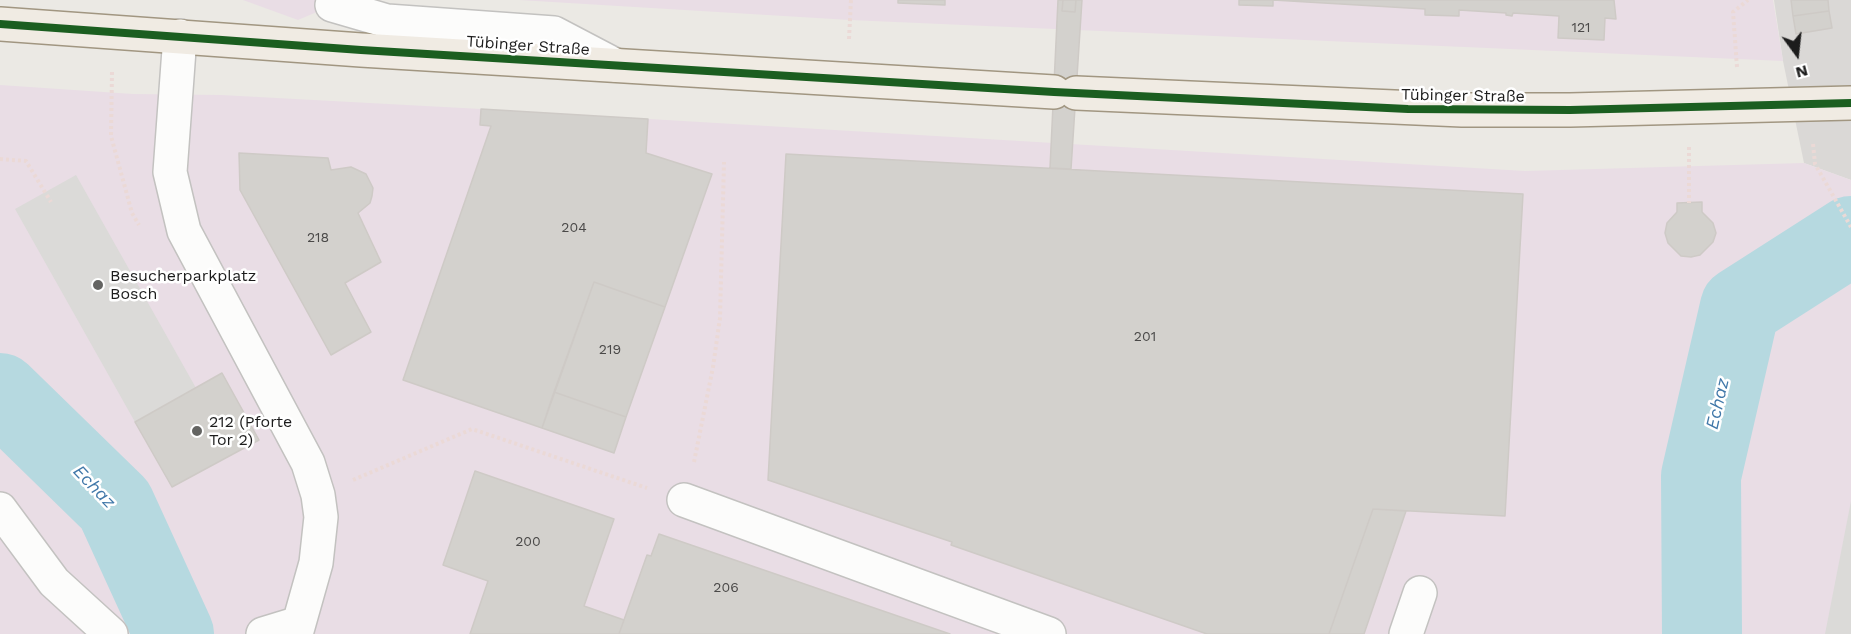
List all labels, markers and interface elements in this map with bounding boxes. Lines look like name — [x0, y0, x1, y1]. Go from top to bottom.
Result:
house number: 121 — [1571, 20, 1591, 36]
north arrow — [1767, 24, 1827, 84]
street label: Tübinger Straße — [466, 32, 590, 60]
text: N — [1794, 61, 1810, 83]
street label: Tübinger Straße — [1401, 85, 1525, 107]
house number: 204 — [561, 220, 587, 236]
house number: 218 — [307, 230, 329, 246]
place label: Besucherparkplatz Bosch — [110, 266, 256, 304]
marker: Besucherparkplatz Bosch — [91, 278, 105, 292]
house number: 201 — [1134, 329, 1156, 345]
house number: 219 — [599, 342, 621, 358]
water label: Echaz — [1702, 376, 1734, 432]
place label: 212 (Pforte Tor 2) — [209, 412, 292, 450]
marker: 212 (Pforte Tor 2) — [190, 424, 204, 438]
water label: Echaz — [68, 461, 120, 513]
house number: 200 — [515, 534, 541, 550]
house number: 206 — [713, 580, 739, 596]

